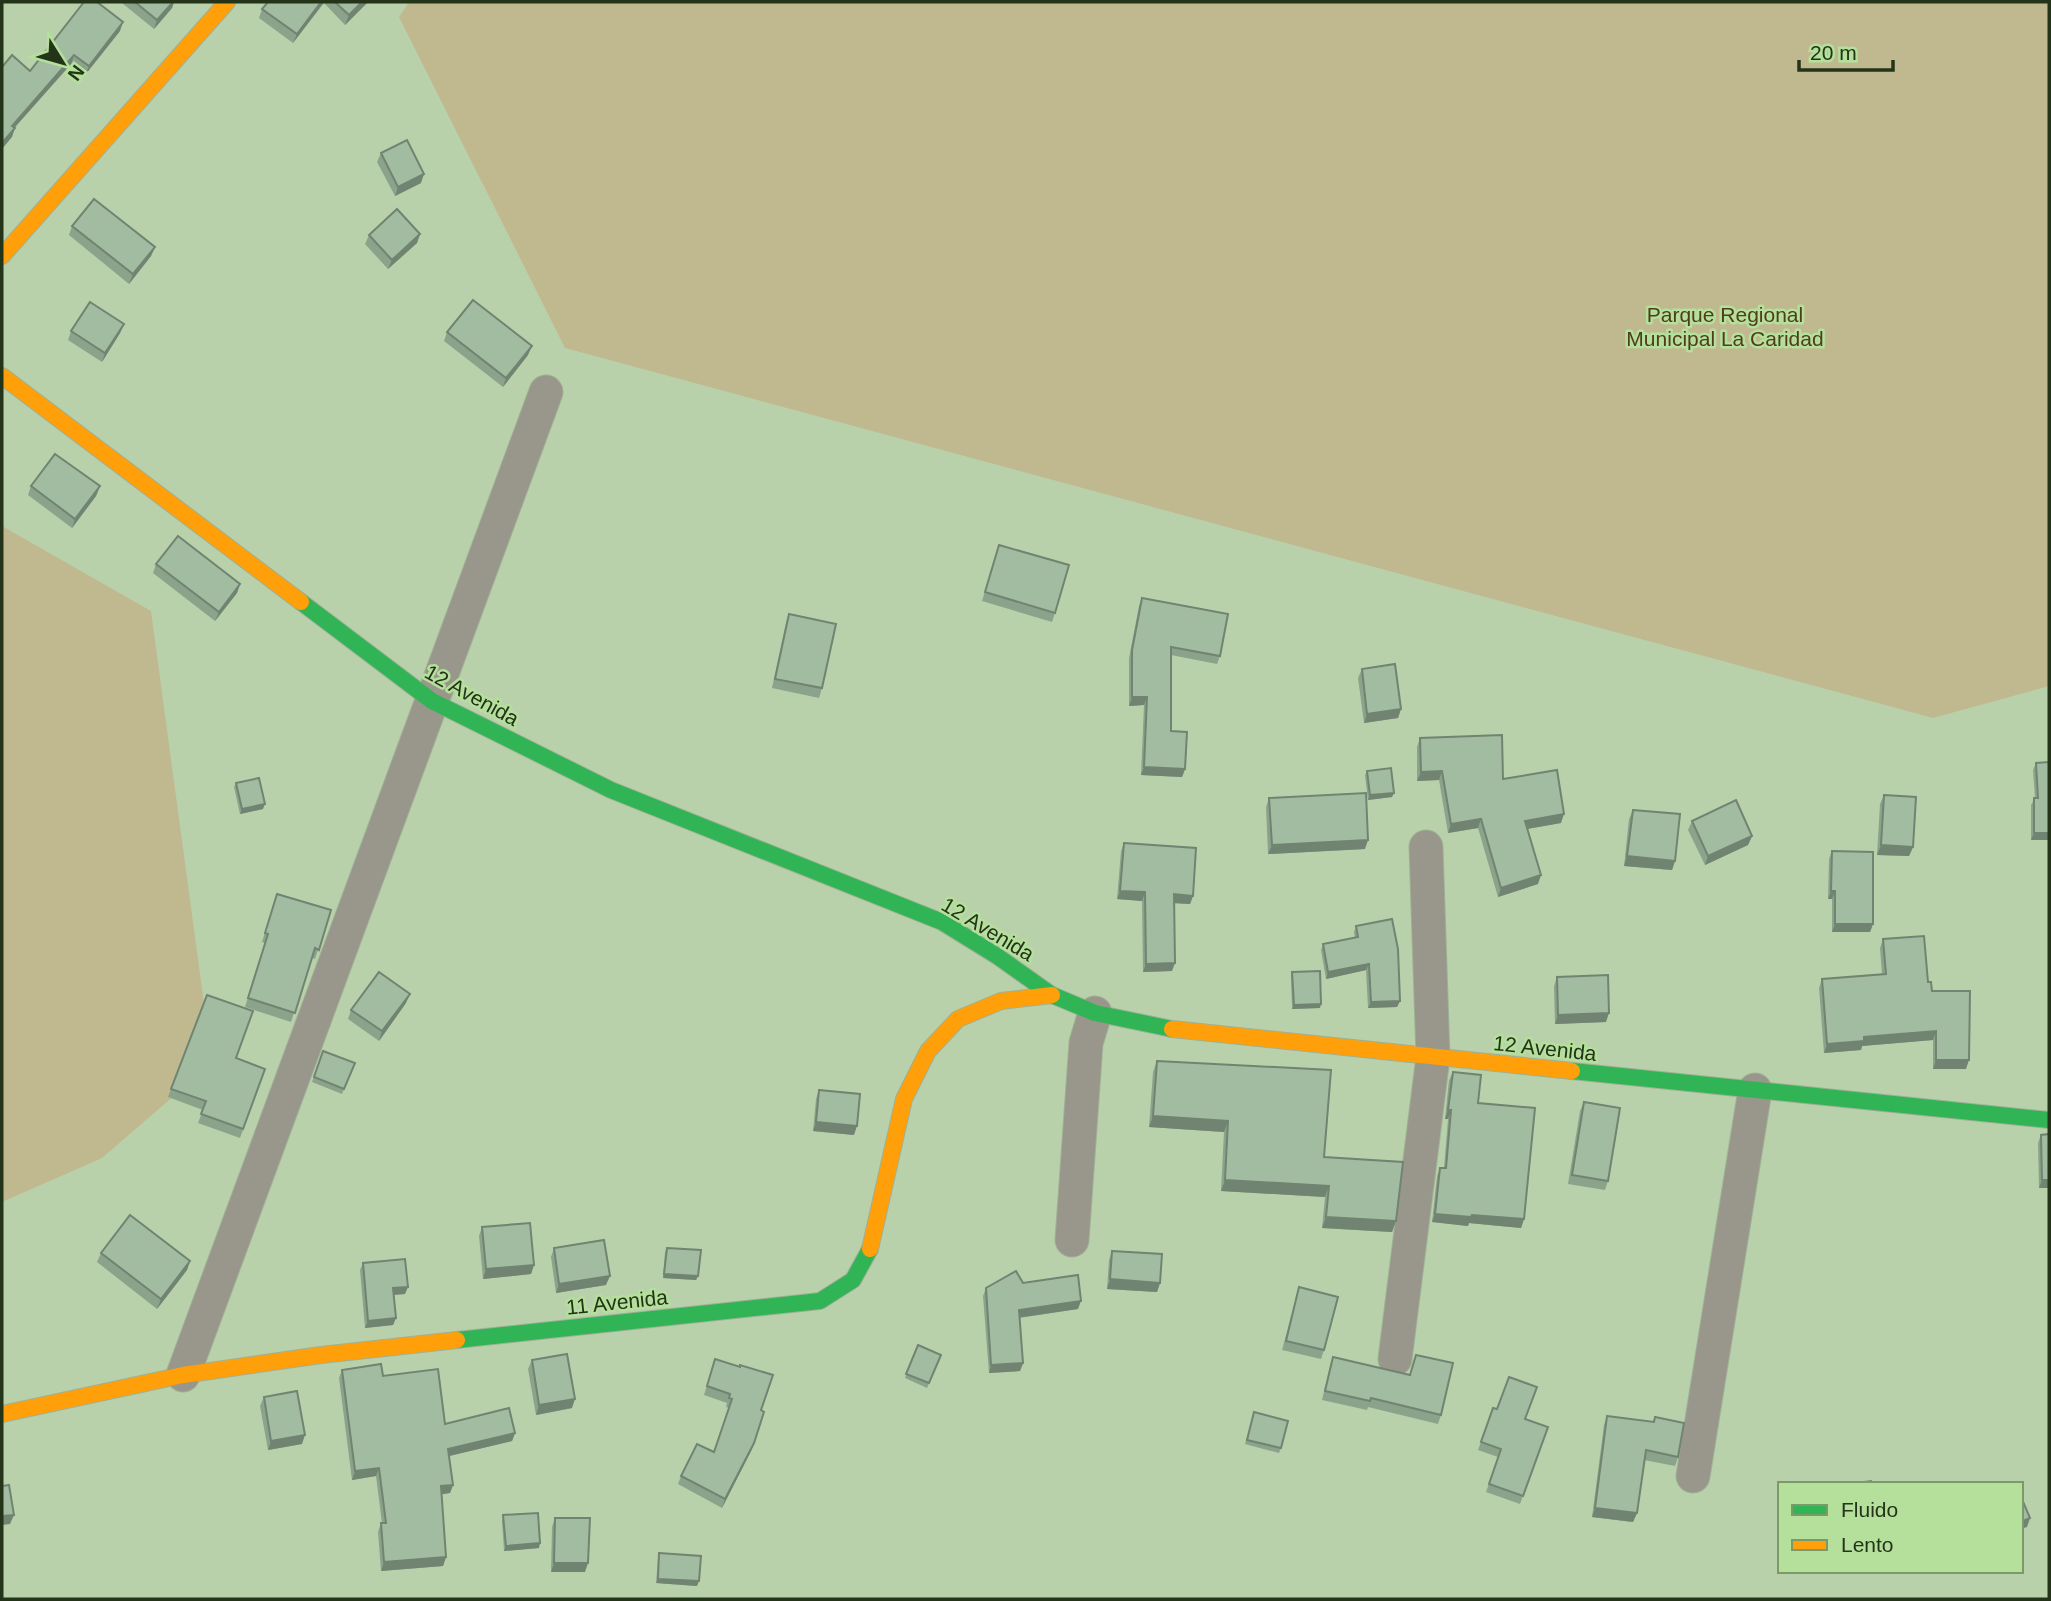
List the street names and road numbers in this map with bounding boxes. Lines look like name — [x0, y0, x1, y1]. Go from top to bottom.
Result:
street label: 12 Avenida — [421, 660, 523, 730]
street label: 12 Avenida — [938, 892, 1039, 966]
street label: 12 Avenida — [1492, 1031, 1598, 1065]
street label: 11 Avenida — [565, 1285, 669, 1319]

